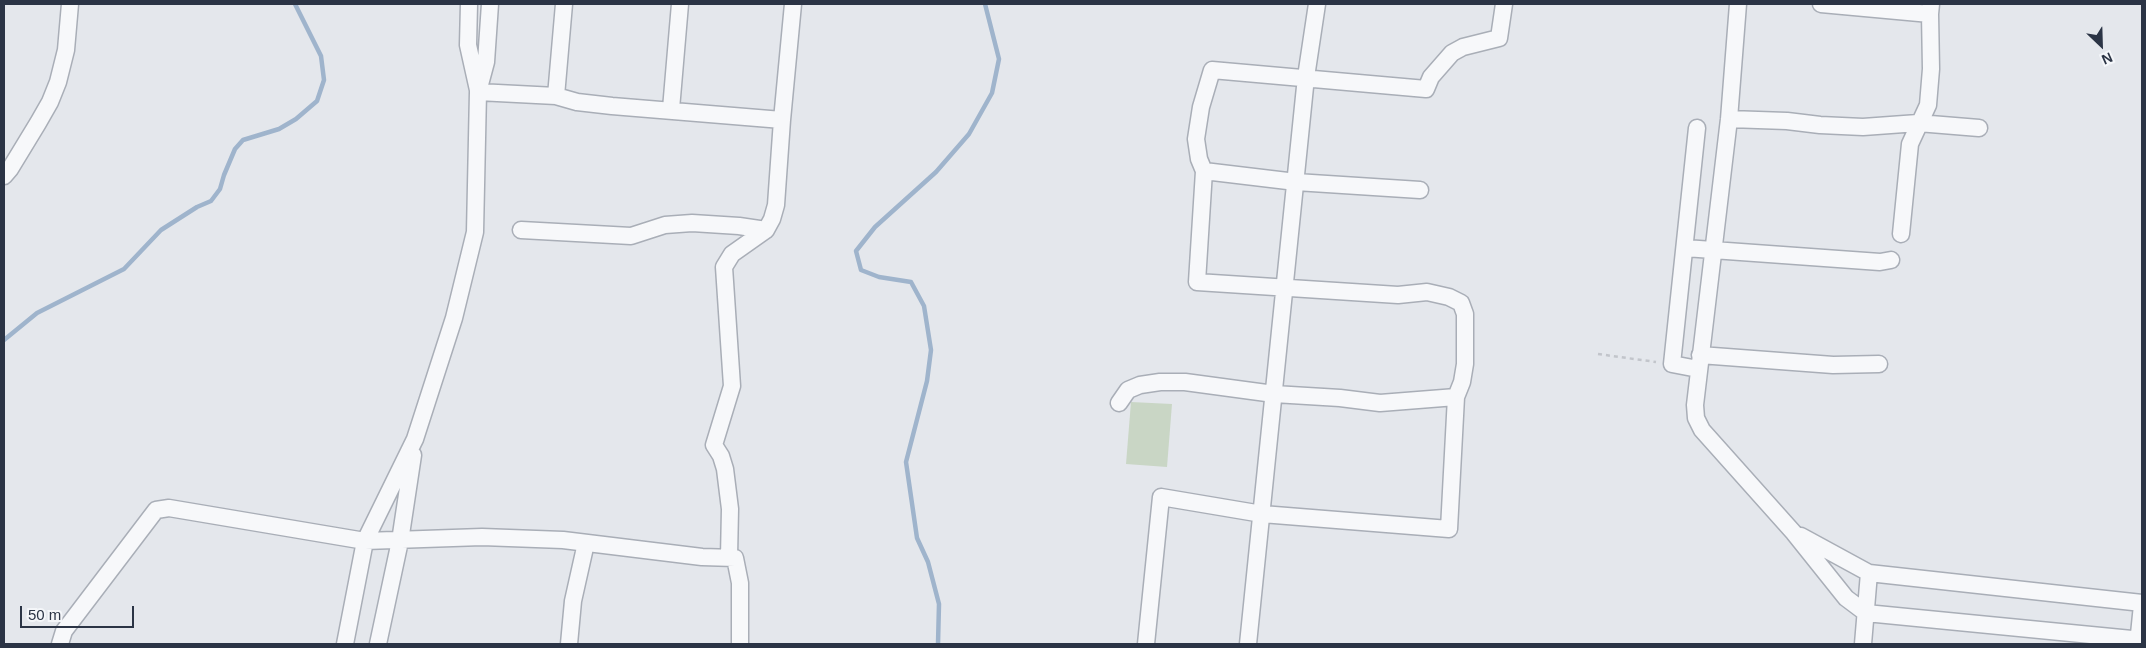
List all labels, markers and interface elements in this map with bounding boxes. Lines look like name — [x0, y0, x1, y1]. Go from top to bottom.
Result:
north arrow — [2076, 20, 2126, 70]
text: N — [2099, 49, 2115, 68]
scale bar — [22, 596, 136, 628]
text: 50 m — [28, 606, 61, 623]

